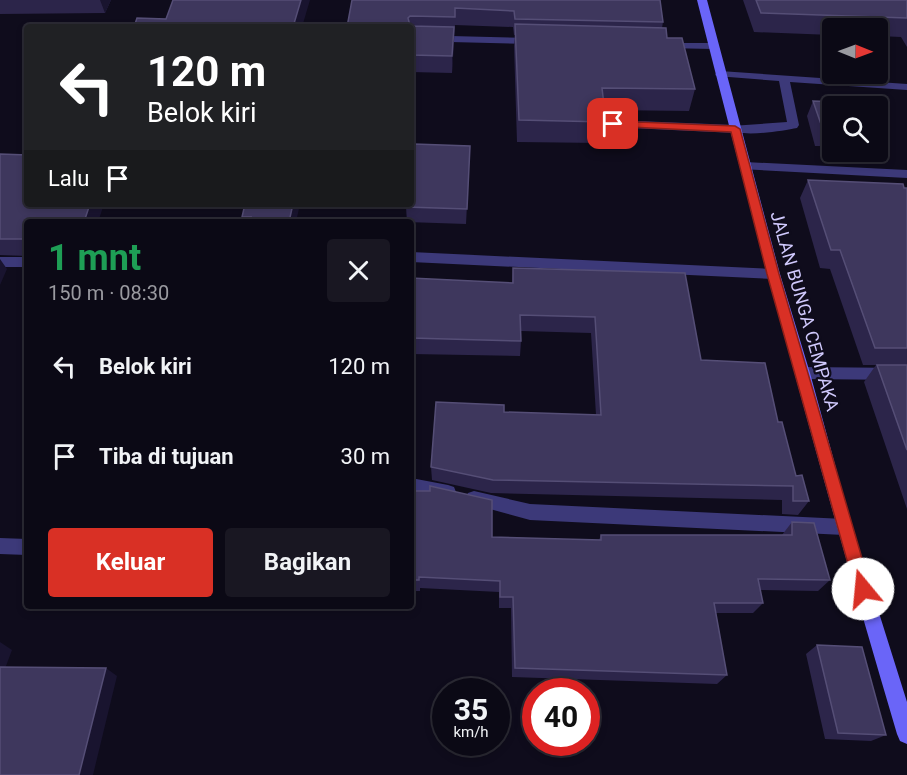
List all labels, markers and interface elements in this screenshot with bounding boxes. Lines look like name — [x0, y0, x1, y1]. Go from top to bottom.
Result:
north arrow — [822, 18, 888, 84]
map controls — [822, 18, 888, 162]
text: 120 m — [147, 47, 266, 96]
icon: left — [48, 48, 126, 126]
button: search — [822, 96, 888, 162]
text: Belok kiri — [147, 97, 256, 129]
pin — [587, 98, 638, 149]
icon: arrive — [596, 107, 629, 140]
icon: arrive — [101, 162, 134, 195]
text: Lalu — [48, 166, 89, 191]
street label: JALAN BUNGA CEMPAKA — [766, 209, 844, 414]
text: 1 mnt — [48, 237, 141, 279]
button: close — [327, 239, 390, 302]
text: 150 m · 08:30 — [48, 281, 169, 305]
icon: left — [48, 350, 81, 383]
text: Belok kiri — [99, 354, 192, 379]
text: 120 m — [328, 354, 390, 379]
icon: arrive — [48, 440, 81, 473]
text: Tiba di tujuan — [99, 444, 234, 469]
text: 30 m — [341, 444, 390, 469]
button: Keluar — [48, 528, 213, 597]
button: Bagikan — [225, 528, 390, 597]
position arrow — [831, 557, 895, 621]
speed limit sign: 40 — [522, 678, 600, 756]
text: 35 — [454, 692, 488, 727]
text: km/h — [453, 723, 489, 741]

